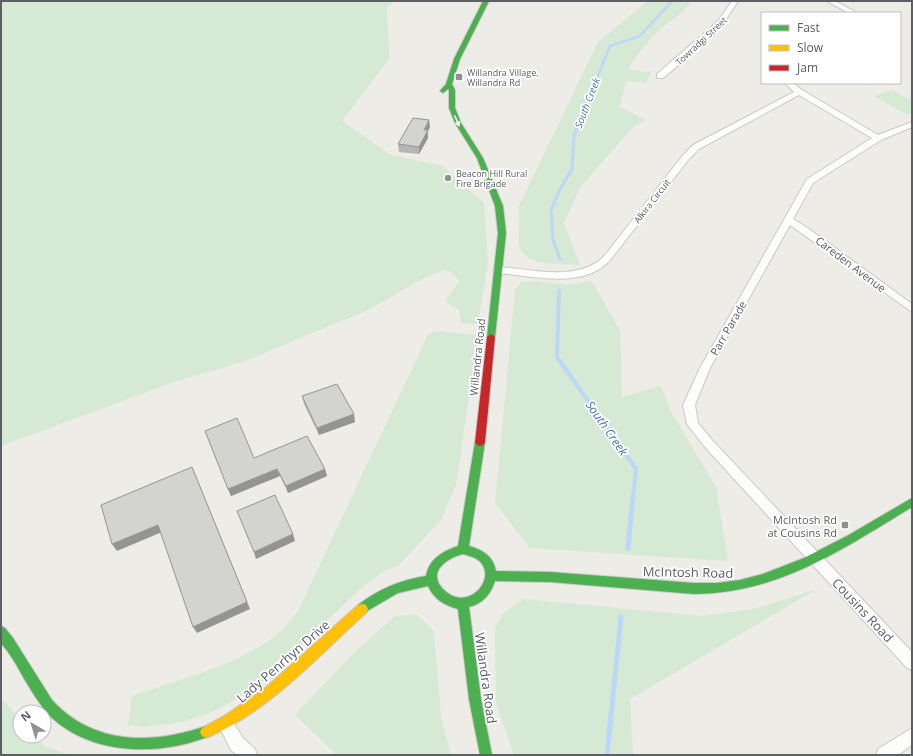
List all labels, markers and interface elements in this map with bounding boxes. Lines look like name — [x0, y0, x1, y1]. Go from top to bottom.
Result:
legend — [761, 12, 901, 84]
street label: Towradgi Street — [672, 14, 730, 68]
text: Fast — [797, 19, 820, 36]
text: Slow — [797, 39, 824, 56]
text: Jam — [796, 59, 818, 76]
place label: Willandra Village, Willandra Rd — [467, 66, 539, 89]
marker: Willandra Village, Willandra Rd — [454, 72, 464, 82]
water label: South Creek — [571, 75, 603, 130]
one-way arrow — [455, 116, 461, 128]
place label: Beacon Hill Rural Fire Brigade — [456, 167, 527, 190]
marker: Beacon Hill Rural Fire Brigade — [443, 173, 453, 183]
street label: Alkira Circuit — [631, 176, 673, 226]
street label: Careden Avenue — [813, 233, 889, 295]
street label: Parr Parade — [706, 298, 750, 358]
street label: Willandra Road — [465, 318, 489, 396]
water label: South Creek — [582, 397, 633, 460]
place label: McIntosh Rd at Cousins Rd — [767, 512, 837, 540]
marker: McIntosh Rd at Cousins Rd — [840, 520, 850, 530]
street label: McIntosh Road — [643, 562, 733, 582]
street label: Cousins Road — [828, 574, 898, 646]
street label: Lady Penrhyn Drive — [233, 616, 333, 706]
street label: Willandra Road — [471, 631, 501, 725]
north arrow — [12, 704, 52, 744]
text: N — [17, 707, 34, 724]

